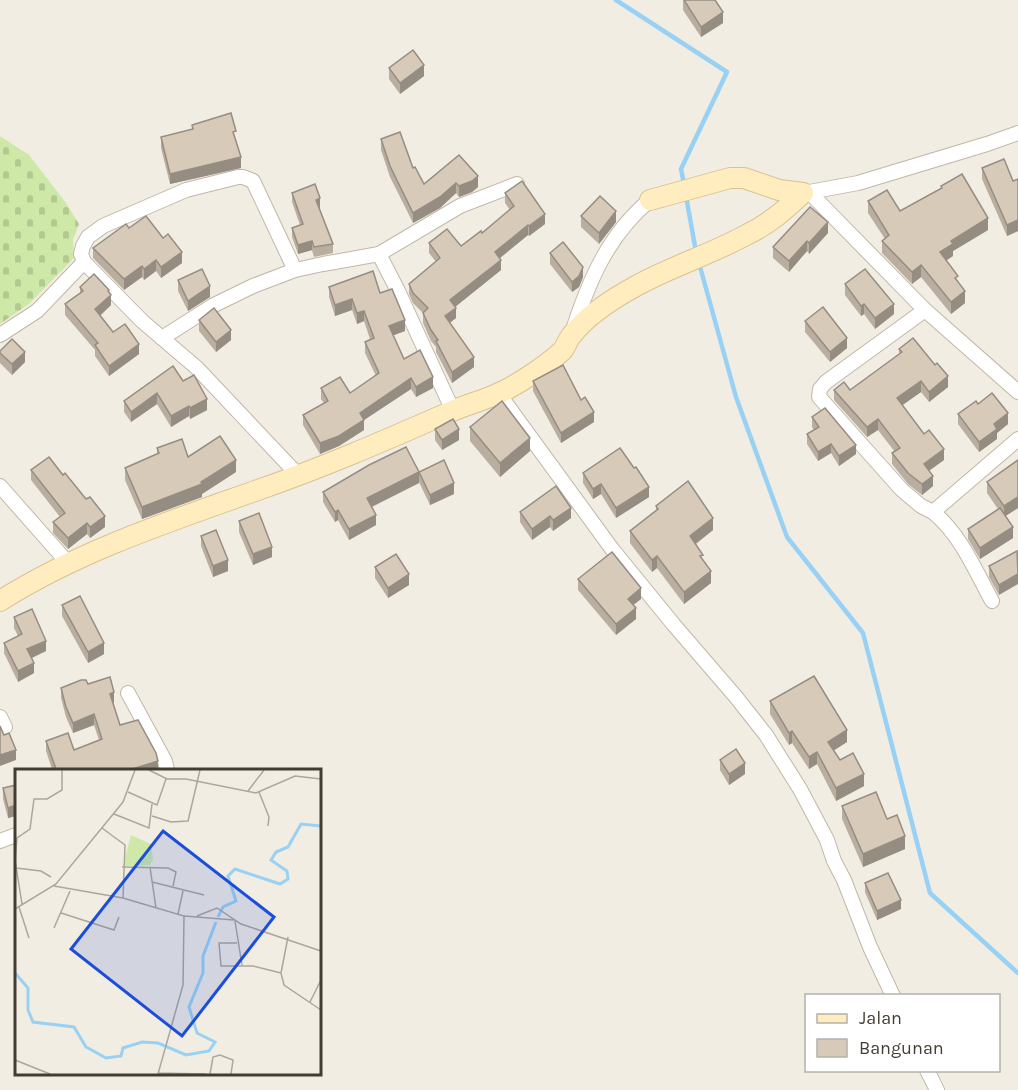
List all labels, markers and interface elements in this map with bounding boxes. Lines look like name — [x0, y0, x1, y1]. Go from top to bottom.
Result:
inset map — [15, 769, 321, 1075]
legend — [805, 994, 1000, 1072]
text: Jalan — [859, 1007, 902, 1029]
text: Bangunan — [859, 1037, 944, 1059]

